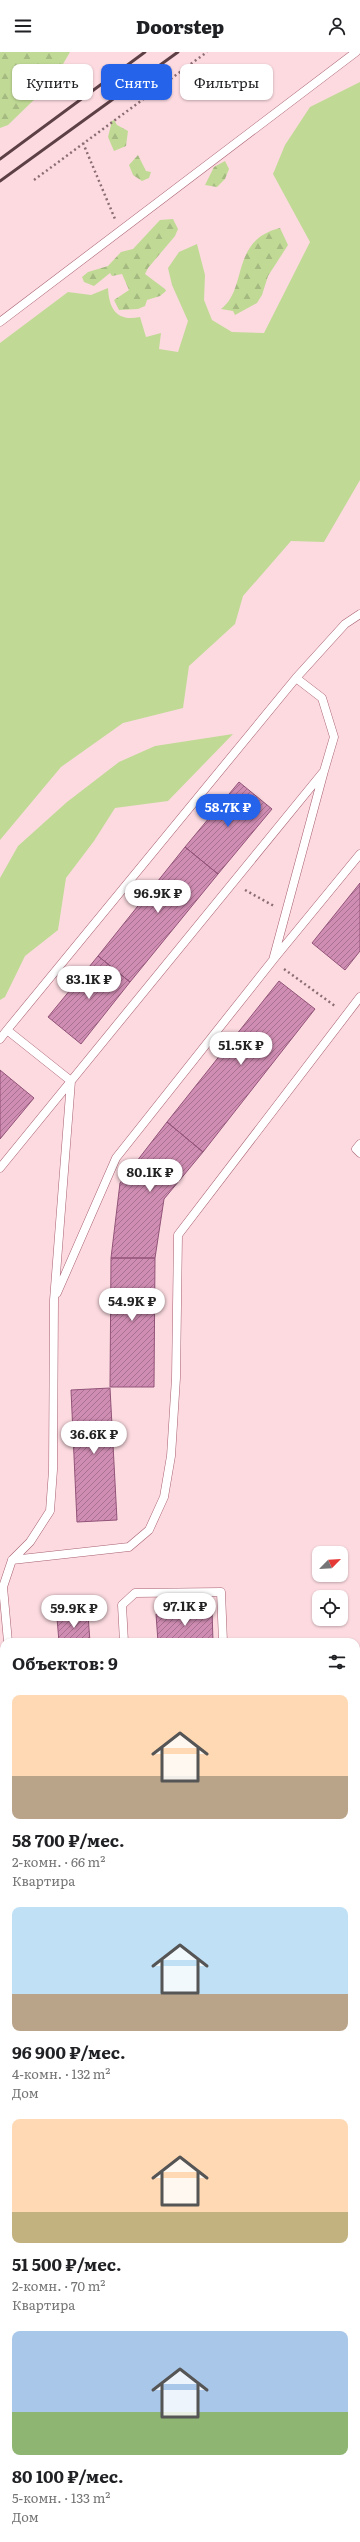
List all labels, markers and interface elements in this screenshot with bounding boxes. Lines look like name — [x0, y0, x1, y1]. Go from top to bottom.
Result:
text: Doorstep — [136, 13, 224, 40]
icon: menu — [12, 15, 34, 37]
icon: person — [326, 15, 348, 37]
chip: Купить — [12, 64, 93, 100]
chip: Снять — [101, 64, 172, 100]
chip: Фильтры — [180, 64, 273, 100]
pin: 58.7K ₽ — [191, 794, 265, 828]
text: 58.7K ₽ — [205, 797, 251, 816]
pin: 96.9K ₽ — [121, 880, 195, 914]
text: 96.9K ₽ — [134, 883, 182, 902]
pin: 83.1K ₽ — [52, 966, 126, 1000]
text: 83.1K ₽ — [66, 969, 112, 988]
pin: 51.5K ₽ — [204, 1032, 278, 1066]
text: 51.5K ₽ — [218, 1035, 264, 1054]
pin: 80.1K ₽ — [113, 1159, 187, 1193]
text: 80.1K ₽ — [127, 1162, 173, 1181]
pin: 54.9K ₽ — [95, 1288, 169, 1322]
text: 54.9K ₽ — [108, 1291, 156, 1310]
pin: 36.6K ₽ — [57, 1421, 131, 1455]
text: 36.6K ₽ — [70, 1424, 118, 1443]
north arrow — [312, 1546, 348, 1582]
map controls — [312, 1546, 348, 1626]
button: locate — [312, 1590, 348, 1626]
pin: 97.1K ₽ — [148, 1593, 222, 1627]
pin: 59.9K ₽ — [37, 1595, 111, 1629]
text: 97.1K ₽ — [163, 1596, 207, 1615]
text: 59.9K ₽ — [50, 1598, 98, 1617]
text: Объектов: 9 — [12, 1650, 118, 1675]
icon: filters — [326, 1651, 348, 1673]
icon: home — [144, 1721, 216, 1793]
text: 58 700 ₽/мес. — [12, 1827, 125, 1852]
text: 2-комн. · 66 m² — [12, 1852, 105, 1871]
text: Квартира — [12, 1871, 75, 1890]
icon: home — [144, 1933, 216, 2005]
text: 96 900 ₽/мес. — [12, 2039, 126, 2064]
text: 4-комн. · 132 m² — [12, 2064, 111, 2083]
text: Дом — [12, 2083, 39, 2102]
icon: home — [144, 2145, 216, 2217]
text: 51 500 ₽/мес. — [12, 2251, 122, 2276]
text: 2-комн. · 70 m² — [12, 2276, 106, 2295]
text: Квартира — [12, 2295, 75, 2314]
icon: home — [144, 2357, 216, 2429]
text: 80 100 ₽/мес. — [12, 2463, 124, 2488]
text: 5-комн. · 133 m² — [12, 2488, 110, 2507]
text: Дом — [12, 2507, 39, 2526]

